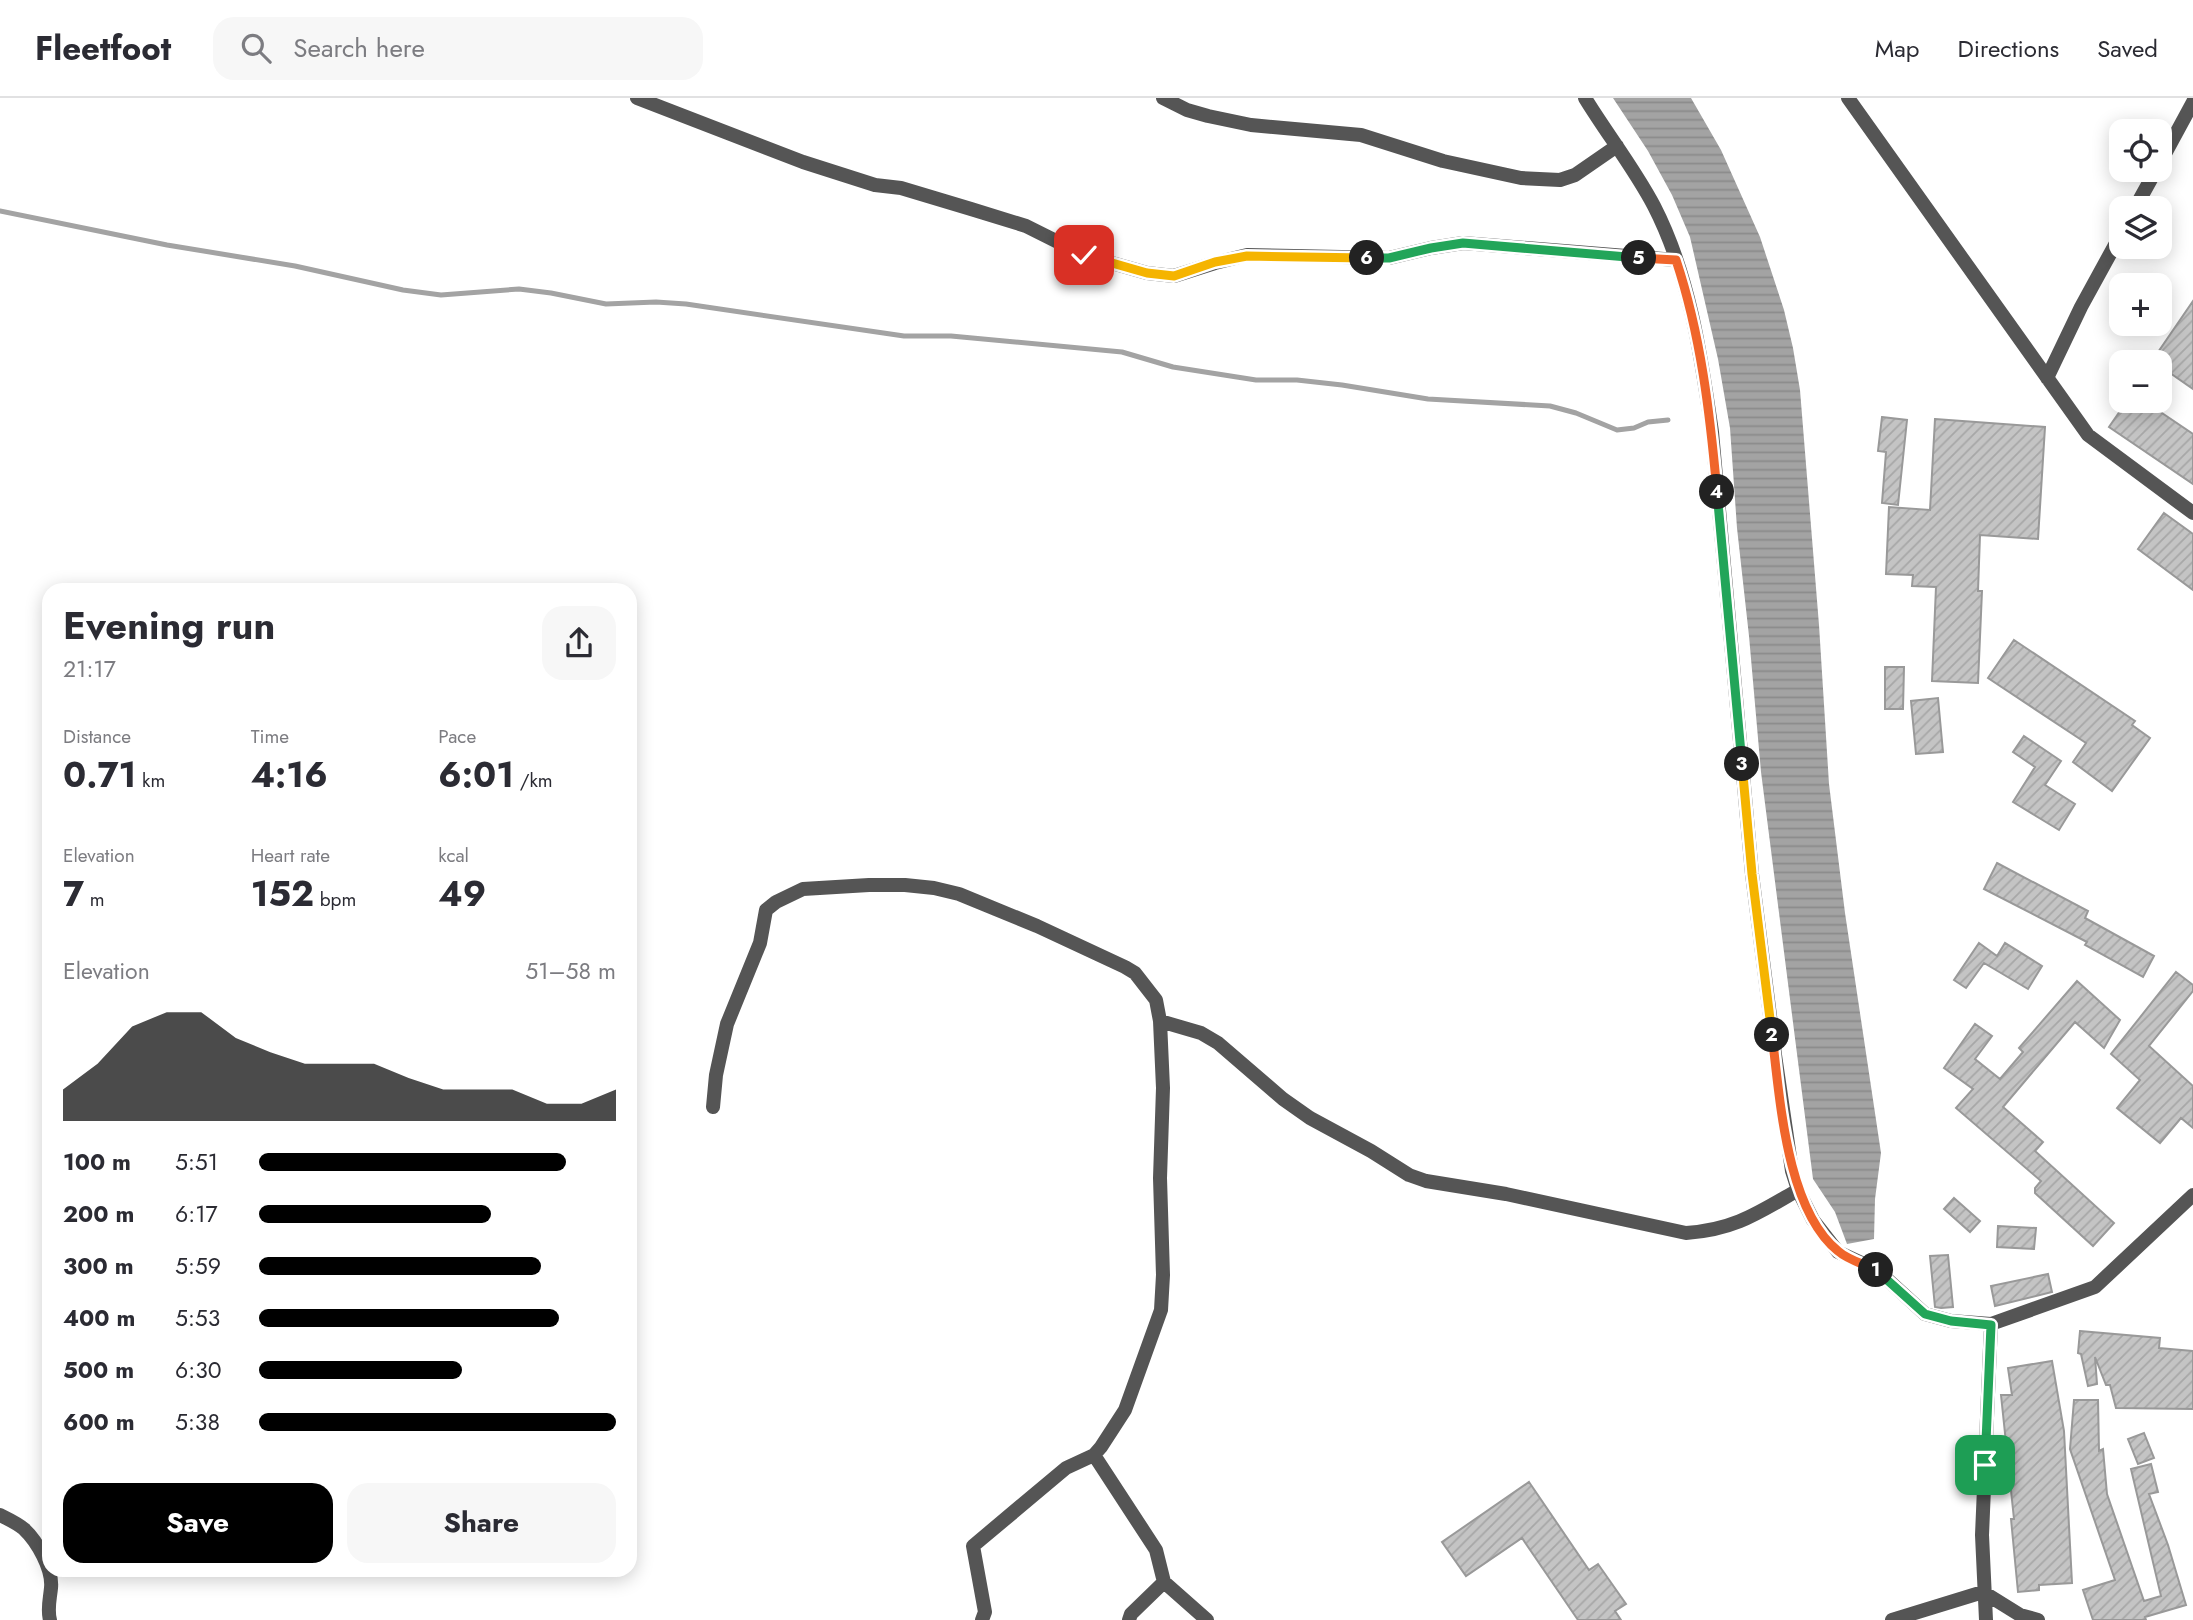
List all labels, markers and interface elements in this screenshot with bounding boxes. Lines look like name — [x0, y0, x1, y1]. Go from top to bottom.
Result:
search box — [213, 17, 703, 80]
text: Fleetfoot — [35, 25, 171, 72]
icon: search — [237, 29, 275, 67]
text: Search here — [293, 29, 425, 67]
text: Map — [1875, 31, 1920, 66]
text: Directions — [1958, 31, 2059, 66]
text: Saved — [2097, 31, 2158, 66]
map controls — [2109, 119, 2172, 413]
button: locate — [2109, 119, 2172, 182]
button: layers — [2109, 196, 2172, 259]
pin — [1054, 225, 1114, 285]
icon: check — [1065, 236, 1103, 274]
pin: 6 — [1350, 240, 1384, 276]
pin: 5 — [1622, 240, 1656, 276]
text: 6 — [1360, 244, 1373, 271]
text: 5 — [1632, 244, 1645, 271]
button: + — [2109, 273, 2172, 336]
button: − — [2109, 350, 2172, 413]
pin: 4 — [1700, 474, 1734, 510]
text: 4 — [1710, 478, 1723, 505]
text: Evening run — [63, 598, 275, 653]
button: share — [542, 606, 616, 680]
text: 21:17 — [63, 652, 116, 686]
text: Distance — [63, 723, 131, 750]
text: Time — [251, 723, 289, 750]
text: Pace — [438, 723, 476, 750]
pin: 3 — [1724, 746, 1760, 782]
text: 0.71 — [63, 750, 136, 800]
text: 4:16 — [251, 750, 328, 800]
text: 6:01 — [438, 750, 514, 800]
text: 3 — [1736, 750, 1747, 777]
text: km — [136, 767, 165, 794]
text: /km — [514, 767, 553, 794]
text: Elevation — [63, 842, 135, 869]
text: Heart rate — [251, 842, 330, 869]
text: kcal — [438, 842, 469, 869]
text: 7 — [63, 869, 84, 919]
text: 152 — [251, 869, 314, 919]
text: 49 — [438, 869, 486, 919]
text: m — [84, 886, 105, 913]
text: bpm — [314, 886, 356, 913]
text: Elevation — [63, 954, 150, 988]
text: 51–58 m — [525, 954, 616, 988]
pin: 2 — [1754, 1018, 1790, 1052]
text: 2 — [1765, 1021, 1778, 1048]
text: 100 m — [63, 1145, 131, 1179]
text: 5:51 — [175, 1145, 218, 1179]
text: 200 m — [63, 1197, 134, 1231]
text: 6:17 — [175, 1197, 218, 1231]
text: 300 m — [63, 1249, 134, 1283]
text: 5:59 — [175, 1249, 221, 1283]
pin: 1 — [1858, 1252, 1894, 1288]
text: 1 — [1871, 1256, 1880, 1283]
text: 400 m — [63, 1301, 135, 1335]
text: 5:53 — [175, 1301, 220, 1335]
text: 500 m — [63, 1353, 134, 1387]
text: 6:30 — [175, 1353, 222, 1387]
text: 600 m — [63, 1405, 135, 1439]
text: 5:38 — [175, 1405, 220, 1439]
pin — [1955, 1435, 2015, 1495]
icon: arrive — [1966, 1446, 2004, 1484]
button: Save — [63, 1483, 333, 1563]
button: Share — [347, 1483, 616, 1563]

